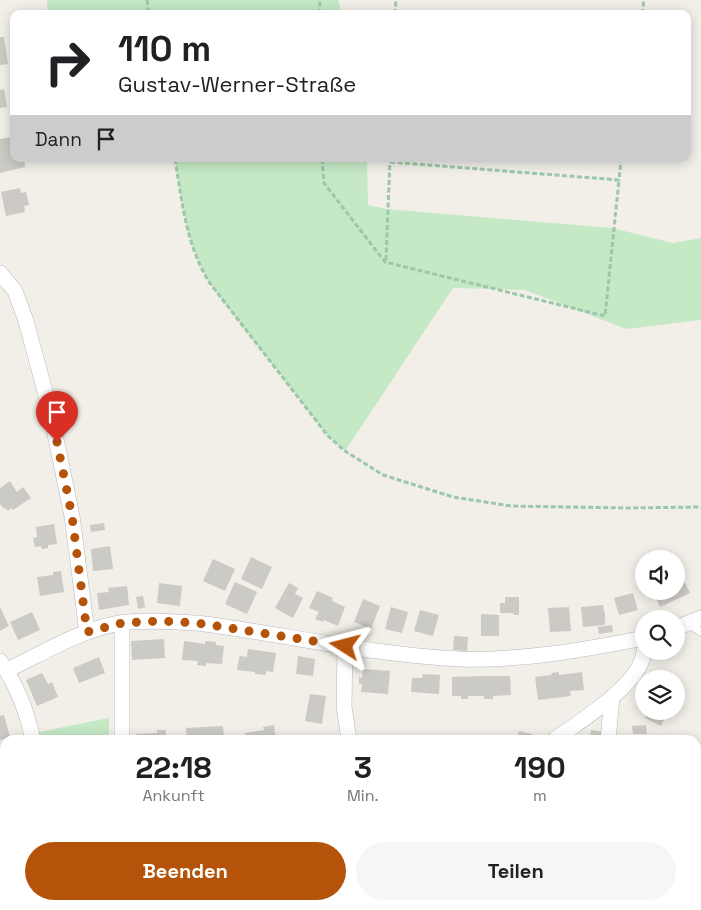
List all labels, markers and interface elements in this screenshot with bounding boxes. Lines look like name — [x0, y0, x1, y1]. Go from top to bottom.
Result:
text: 110 m — [118, 27, 211, 71]
icon: right — [35, 30, 100, 95]
text: Gustav-Werner-Straße — [118, 70, 356, 98]
icon: arrive — [92, 125, 120, 153]
text: Dann — [35, 127, 82, 152]
pin — [36, 391, 78, 442]
icon: arrive — [43, 398, 71, 426]
map controls — [635, 550, 685, 720]
button: sound — [635, 550, 685, 600]
button: search — [635, 610, 685, 660]
position arrow — [318, 619, 370, 671]
button: layers — [635, 670, 685, 720]
text: 22:18 — [135, 748, 212, 787]
text: 3 — [354, 748, 372, 787]
text: 190 — [514, 748, 566, 787]
text: Ankunft — [142, 785, 205, 806]
text: Min. — [347, 785, 379, 806]
text: m — [533, 785, 547, 806]
button: Beenden — [25, 842, 346, 900]
button: Teilen — [356, 842, 676, 900]

